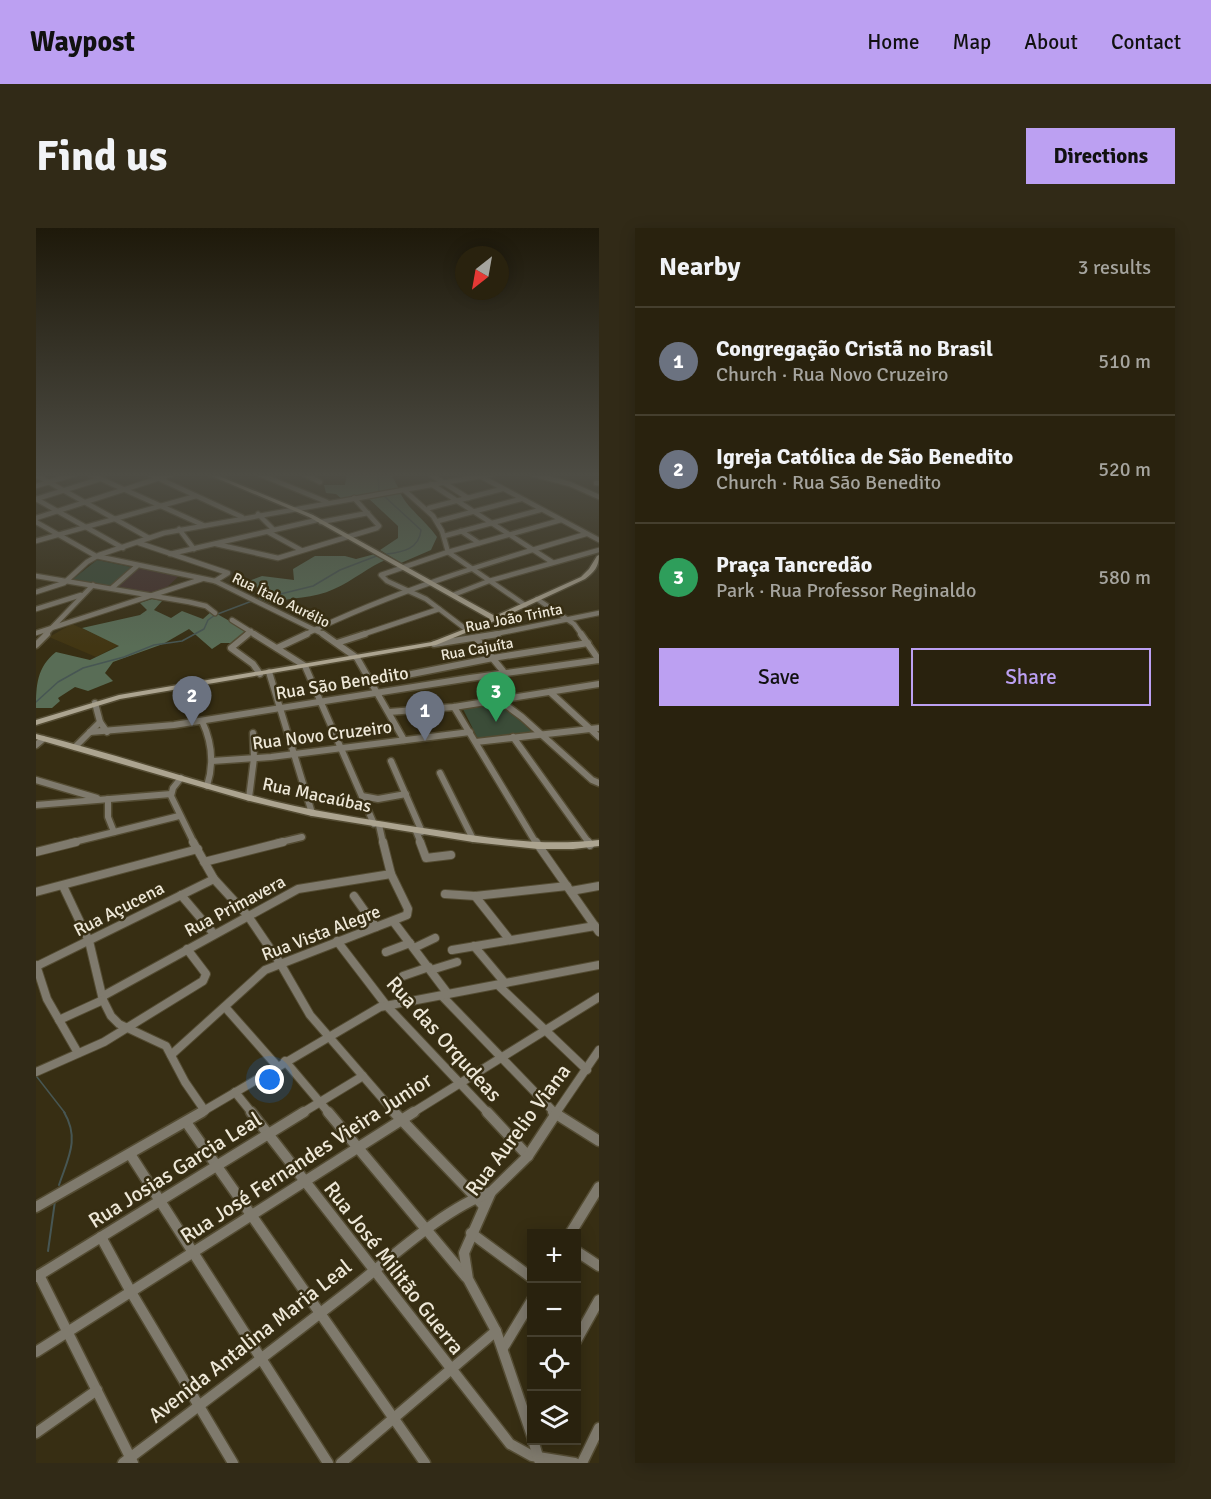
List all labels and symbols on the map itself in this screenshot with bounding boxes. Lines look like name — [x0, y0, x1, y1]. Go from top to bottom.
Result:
north arrow — [455, 246, 509, 300]
street label: Rua Ítalo Aurélio — [229, 568, 333, 632]
street label: Rua João Trinta — [464, 600, 564, 636]
street label: Rua Cajuíta — [439, 634, 515, 664]
street label: Rua São Benedito — [274, 662, 410, 704]
pin: 3 — [476, 672, 516, 722]
pin: 2 — [172, 676, 212, 726]
pin: 1 — [406, 692, 444, 741]
street label: Rua Novo Cruzeiro — [251, 716, 393, 754]
street label: Rua Macaúbas — [260, 773, 374, 817]
street label: Rua Primavera — [181, 870, 289, 942]
street label: Rua Açucena — [70, 877, 168, 941]
street label: Rua Vista Alegre — [258, 900, 384, 966]
street label: Rua das Orqudeas — [381, 971, 507, 1107]
street label: Rua Aurelio Viana — [460, 1059, 576, 1201]
your location — [255, 1065, 284, 1094]
street label: Rua José Fernandes Vieira Junior — [175, 1067, 437, 1249]
street label: Rua Josias Garcia Leal — [84, 1106, 266, 1234]
street label: Rua José Militão Guerra — [318, 1176, 470, 1360]
street label: Avenida Antalina Maria Leal — [143, 1253, 357, 1429]

